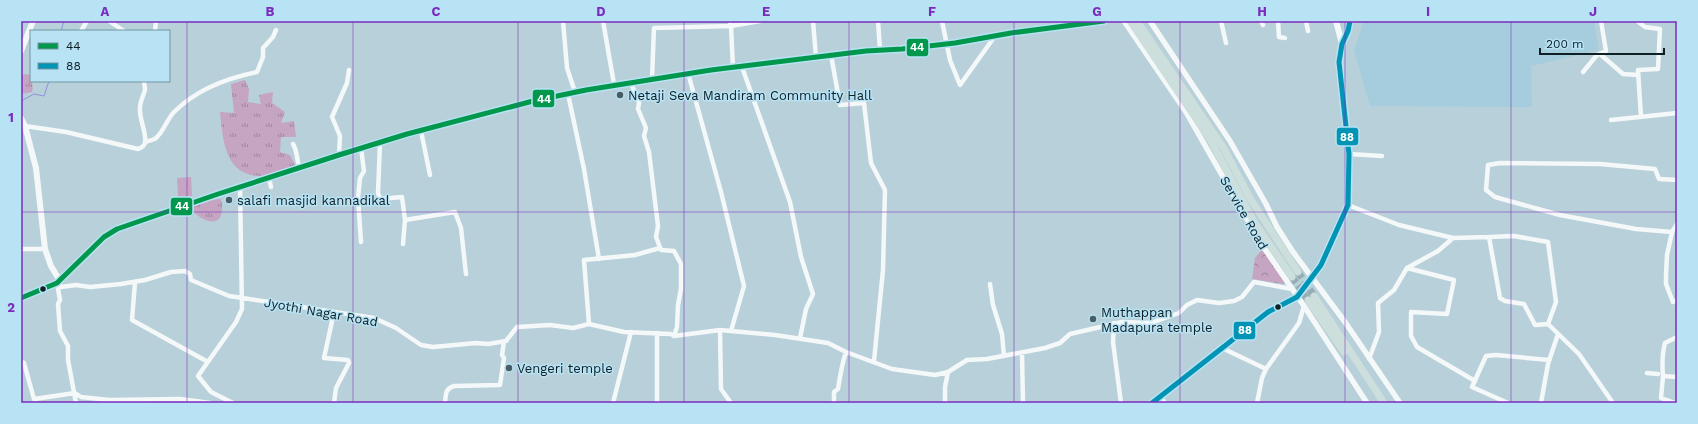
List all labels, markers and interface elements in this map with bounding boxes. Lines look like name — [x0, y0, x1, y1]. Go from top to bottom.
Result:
text: A — [101, 4, 110, 19]
text: B — [266, 4, 275, 19]
text: C — [432, 4, 441, 19]
text: D — [596, 4, 606, 19]
text: E — [762, 4, 770, 19]
text: F — [928, 4, 936, 19]
text: G — [1092, 4, 1102, 19]
text: H — [1257, 4, 1267, 19]
text: I — [1426, 4, 1430, 19]
text: J — [1589, 4, 1597, 19]
legend — [30, 30, 170, 82]
scale bar — [1540, 30, 1664, 56]
text: 200 m — [1546, 37, 1583, 51]
line badge: 44 — [906, 38, 929, 57]
text: 44 — [66, 39, 81, 53]
text: 44 — [910, 41, 924, 54]
text: 88 — [66, 59, 81, 73]
place label: Netaji Seva Mandiram Community Hall — [628, 88, 872, 103]
line badge: 44 — [532, 89, 555, 108]
marker: Netaji Seva Mandiram Community Hall — [615, 90, 625, 100]
text: 44 — [537, 93, 551, 106]
text: 1 — [8, 110, 14, 125]
line badge: 88 — [1336, 127, 1359, 146]
text: 88 — [1340, 131, 1354, 144]
street label: Service Road — [1217, 174, 1271, 252]
place label: salafi masjid kannadikal — [237, 193, 390, 208]
marker: salafi masjid kannadikal — [224, 195, 234, 205]
line badge: 44 — [170, 197, 193, 216]
text: 44 — [175, 200, 189, 213]
unlabelled marker — [38, 284, 48, 294]
street label: Jyothi Nagar Road — [263, 295, 379, 329]
text: 2 — [7, 300, 15, 315]
unlabelled marker — [1273, 302, 1283, 312]
place label: Muthappan Madapura temple — [1101, 305, 1212, 335]
marker: Muthappan Madapura temple — [1088, 314, 1098, 324]
line badge: 88 — [1233, 321, 1256, 340]
text: 88 — [1238, 324, 1252, 337]
place label: Vengeri temple — [517, 361, 613, 376]
marker: Vengeri temple — [504, 363, 514, 373]

